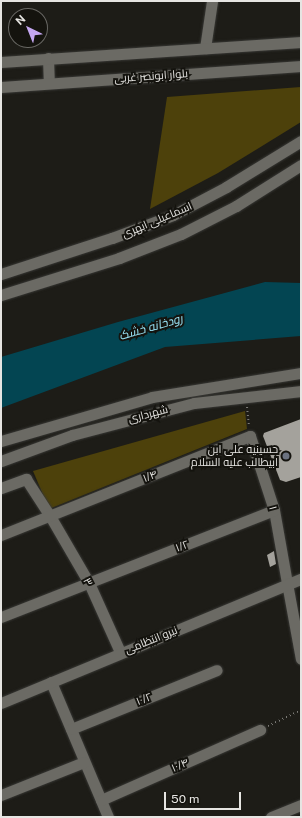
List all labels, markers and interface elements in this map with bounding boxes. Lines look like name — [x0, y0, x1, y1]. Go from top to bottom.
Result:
north arrow — [8, 8, 48, 48]
text: N — [13, 13, 28, 27]
street label: بلوار ابونصر غربی — [114, 67, 188, 85]
street label: اسماعیلی ابهری — [120, 199, 194, 241]
water label: رودخانه خشک — [118, 312, 184, 344]
street label: شهرداری — [127, 403, 169, 425]
place label: حسینیه علی ابن ابیطالب علیه السلام — [191, 443, 278, 469]
marker: حسینیه علی ابن ابیطالب علیه السلام — [281, 451, 291, 461]
street label: ۱/۴ — [141, 467, 159, 485]
street label: ۱ — [266, 505, 280, 511]
street label: ۱/۲ — [174, 537, 190, 555]
street label: ۳ — [80, 576, 96, 588]
street label: نیرو انتظامی — [123, 623, 179, 657]
street label: ۱۰/۲ — [134, 690, 154, 708]
street label: ۱۰/۴ — [169, 755, 191, 775]
scale bar — [166, 784, 243, 810]
text: 50 m — [171, 792, 199, 806]

